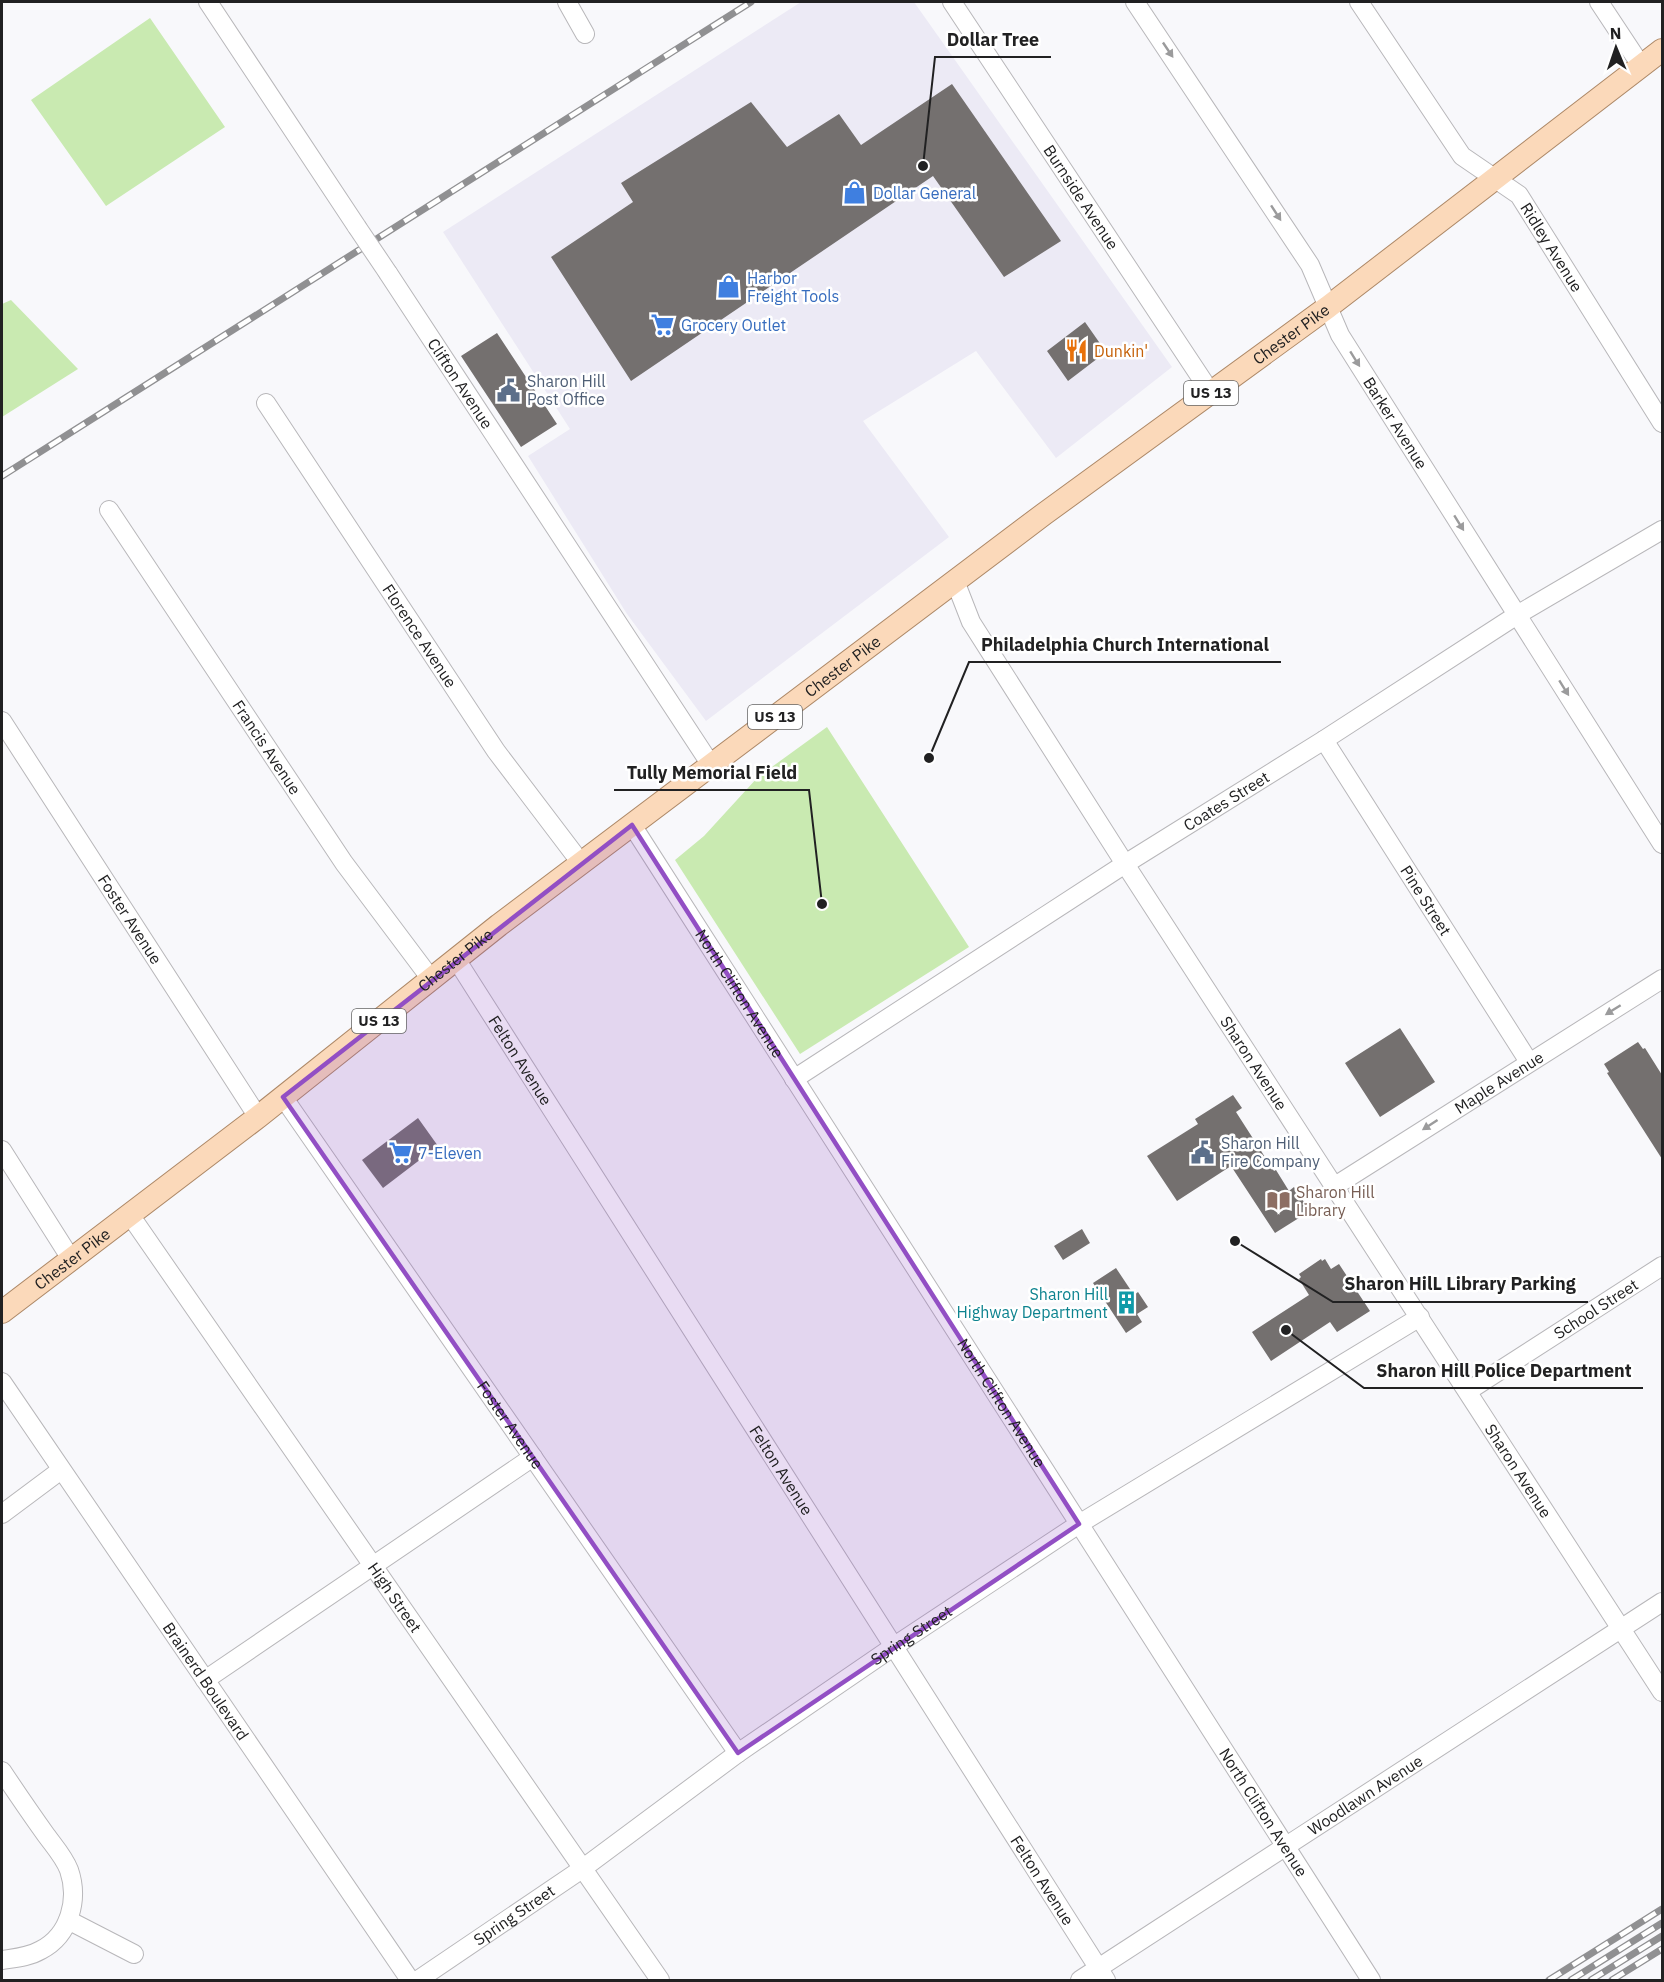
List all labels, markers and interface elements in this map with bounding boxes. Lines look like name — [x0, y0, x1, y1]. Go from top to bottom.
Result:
north arrow — [1586, 18, 1646, 78]
callout: Dollar Tree — [935, 21, 1051, 57]
text: N — [1609, 23, 1622, 43]
text: Dollar Tree — [947, 28, 1039, 51]
one-way arrow — [1162, 42, 1173, 58]
street label: Burnside Avenue — [1039, 141, 1123, 253]
shop icon: Dollar General — [842, 180, 868, 206]
place label: Dollar General — [873, 183, 976, 203]
street label: Ridley Avenue — [1516, 199, 1587, 296]
one-way arrow — [1270, 204, 1281, 221]
place label: Harbor Freight Tools — [747, 268, 839, 306]
shop icon: Harbor Freight Tools — [716, 274, 742, 300]
street label: Chester Pike — [1249, 299, 1333, 369]
supermarket icon: Grocery Outlet — [650, 312, 676, 338]
place label: Grocery Outlet — [681, 315, 786, 335]
street label: Clifton Avenue — [423, 334, 498, 433]
restaurant icon: Dunkin' — [1063, 338, 1089, 364]
place label: Dunkin' — [1094, 341, 1148, 361]
one-way arrow — [1350, 350, 1361, 367]
place label: Sharon Hill Post Office — [527, 371, 605, 409]
street label: Barker Avenue — [1359, 373, 1432, 473]
public building icon: Sharon Hill Post Office — [496, 377, 522, 403]
road number: US 13 — [1184, 381, 1238, 405]
one-way arrow — [1454, 515, 1465, 532]
street label: Florence Avenue — [378, 580, 461, 691]
callout: Philadelphia Church International — [969, 626, 1281, 662]
street label: Chester Pike — [800, 631, 885, 701]
text: Philadelphia Church International — [981, 633, 1270, 656]
one-way arrow — [1558, 680, 1569, 696]
street label: Francis Avenue — [228, 696, 306, 798]
road number: US 13 — [748, 705, 802, 729]
callout: Tully Memorial Field — [614, 754, 809, 790]
text: Tully Memorial Field — [627, 761, 797, 784]
street label: Coates Street — [1180, 767, 1273, 835]
street label: Pine Street — [1396, 861, 1456, 939]
street label: Foster Avenue — [94, 871, 167, 968]
street label: Chester Pike — [414, 924, 497, 996]
street label: North Clifton Avenue — [691, 925, 788, 1062]
one-way arrow — [1605, 1004, 1621, 1015]
road number: US 13 — [352, 1009, 406, 1033]
street label: Felton Avenue — [484, 1012, 557, 1109]
street label: Sharon Avenue — [1216, 1012, 1292, 1114]
street label: Maple Avenue — [1451, 1047, 1547, 1118]
one-way arrow — [1422, 1119, 1438, 1130]
place label: Sharon Hill Fire Company — [1221, 1133, 1320, 1171]
public building icon: Sharon Hill Fire Company — [1190, 1139, 1216, 1165]
supermarket icon: 7-Eleven — [387, 1140, 413, 1166]
place label: 7-Eleven — [418, 1143, 482, 1163]
place label: Sharon Hill Library — [1296, 1182, 1374, 1220]
library icon: Sharon Hill Library — [1265, 1188, 1291, 1214]
street label: Chester Pike — [30, 1223, 114, 1294]
callout: Sharon HilL Library Parking — [1333, 1266, 1588, 1302]
text: Sharon HilL Library Parking — [1344, 1272, 1576, 1295]
street label: School Street — [1550, 1274, 1642, 1343]
place label: Sharon Hill Highway Department — [957, 1284, 1108, 1322]
building icon: Sharon Hill Highway Department — [1113, 1290, 1139, 1316]
street label: North Clifton Avenue — [953, 1335, 1050, 1471]
callout: Sharon Hill Police Department — [1364, 1352, 1643, 1388]
text: Sharon Hill Police Department — [1376, 1359, 1632, 1382]
street label: Foster Avenue — [473, 1377, 548, 1473]
street label: Sharon Avenue — [1481, 1420, 1556, 1522]
street label: Felton Avenue — [745, 1422, 818, 1519]
street label: High Street — [364, 1558, 426, 1636]
street label: Spring Street — [867, 1601, 956, 1669]
street label: Brainerd Boulevard — [159, 1618, 253, 1744]
street label: North Clifton Avenue — [1215, 1744, 1312, 1881]
street label: Woodlawn Avenue — [1304, 1750, 1426, 1839]
street label: Felton Avenue — [1006, 1832, 1079, 1929]
street label: Spring Street — [470, 1880, 558, 1950]

